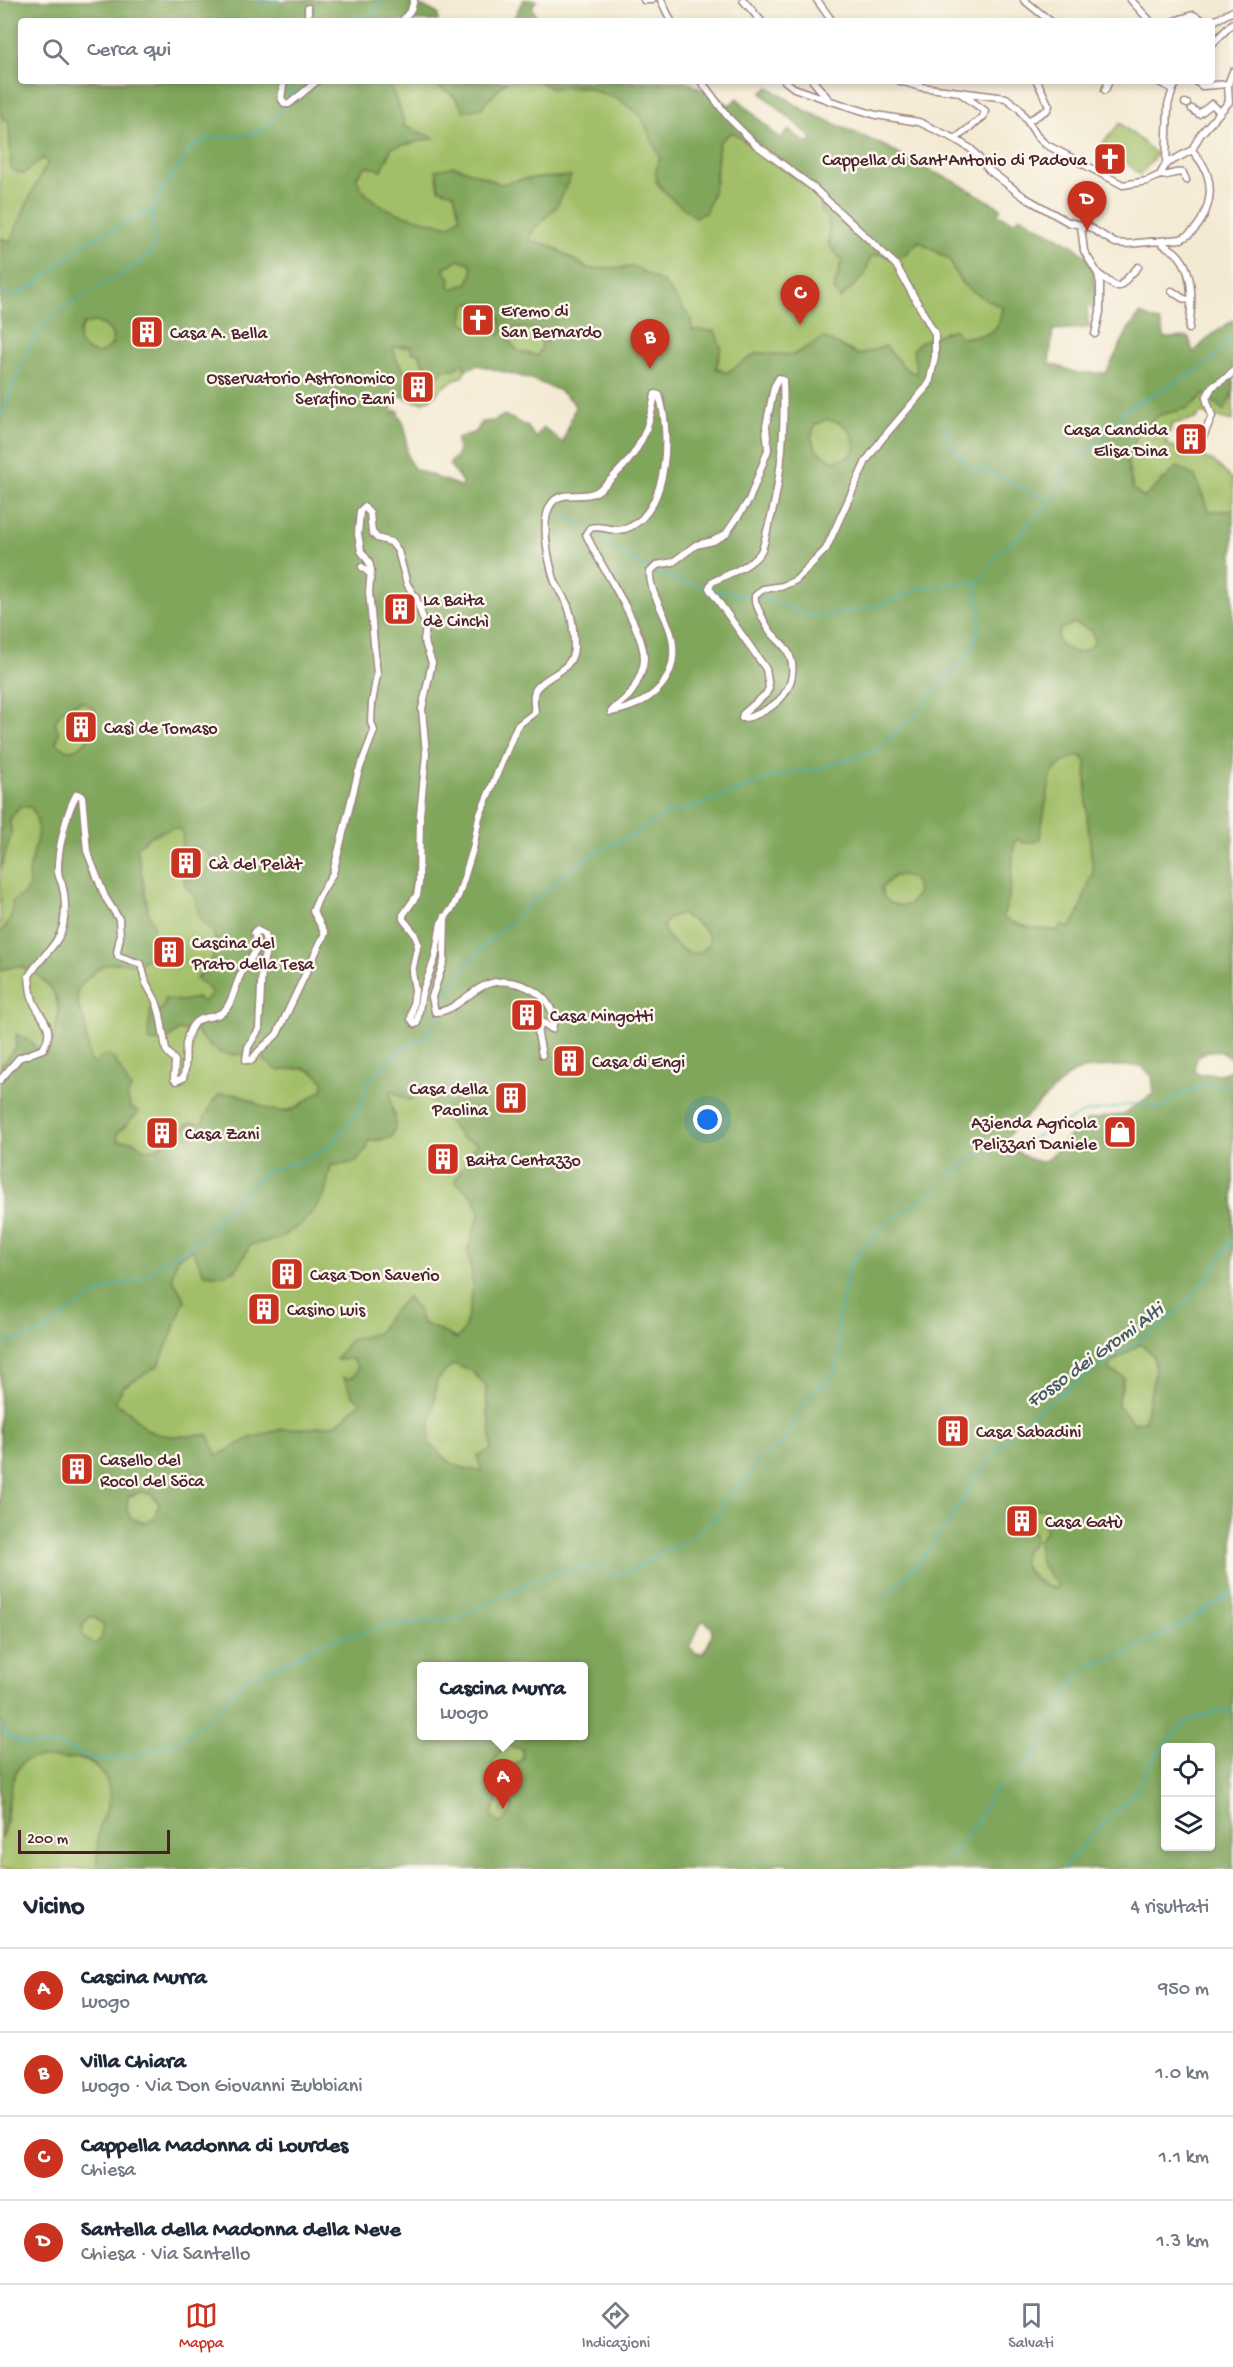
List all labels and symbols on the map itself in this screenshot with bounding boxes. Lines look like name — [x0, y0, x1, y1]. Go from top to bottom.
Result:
church icon: Cappella di Sant'Antonio di Padova — [1092, 141, 1128, 177]
place label: Cappella di Sant'Antonio di Padova — [822, 151, 1088, 172]
pin: D — [1068, 182, 1106, 231]
pin: C — [780, 276, 820, 325]
church icon: Eremo di San Bernardo — [460, 302, 496, 338]
place label: Eremo di San Bernardo — [501, 302, 602, 344]
building icon: Casa A. Bella — [129, 314, 165, 350]
pin: B — [630, 320, 670, 369]
place label: Casa A. Bella — [170, 324, 269, 345]
place label: Osservatorio Astronomico Serafino Zani — [206, 369, 395, 411]
building icon: Osservatorio Astronomico Serafino Zani — [400, 369, 436, 405]
place label: Casa Candida Elisa Dina — [1064, 421, 1169, 463]
building icon: Casa Candida Elisa Dina — [1173, 421, 1209, 457]
building icon: La Baita dè Cinchì — [382, 591, 418, 627]
place label: La Baita dè Cinchì — [423, 591, 489, 633]
building icon: Casì de Tomaso — [63, 709, 99, 745]
place label: Casì de Tomaso — [104, 719, 218, 740]
building icon: Cà del Pelàt — [168, 845, 204, 881]
place label: Cà del Pelàt — [209, 855, 303, 876]
building icon: Cascina del Prato della Tesa — [151, 934, 187, 970]
place label: Cascina del Prato della Tesa — [191, 934, 315, 976]
building icon: Casa Mingotti — [509, 997, 545, 1033]
place label: Casa Mingotti — [550, 1007, 654, 1028]
building icon: Casa di Engi — [551, 1043, 587, 1079]
place label: Casa di Engi — [592, 1053, 685, 1074]
place label: Casa della Paolina — [410, 1080, 489, 1122]
building icon: Casa della Paolina — [493, 1080, 529, 1116]
your location — [693, 1105, 722, 1134]
place label: Azienda Agricola Pelizzari Daniele — [971, 1114, 1098, 1156]
shop icon: Azienda Agricola Pelizzari Daniele — [1102, 1114, 1138, 1150]
building icon: Casa Zani — [144, 1115, 180, 1151]
place label: Casa Zani — [185, 1125, 260, 1146]
building icon: Baita Centazzo — [425, 1141, 461, 1177]
place label: Baita Centazzo — [465, 1151, 581, 1172]
building icon: Casa Don Saverio — [269, 1256, 305, 1292]
place label: Casa Don Saverio — [310, 1266, 440, 1287]
building icon: Casino Luis — [246, 1291, 282, 1327]
water label: Fosso dei Gromi Alti — [1023, 1298, 1171, 1414]
place label: Casino Luis — [287, 1301, 366, 1322]
building icon: Casa Sabadini — [935, 1413, 971, 1449]
place label: Casa Sabadini — [976, 1423, 1081, 1444]
building icon: Casello del Rocol del Söca — [59, 1451, 95, 1487]
place label: Casello del Rocol del Söca — [100, 1451, 205, 1493]
building icon: Casa Gatù — [1004, 1503, 1040, 1539]
place label: Casa Gatù — [1045, 1513, 1123, 1534]
pin: A — [484, 1760, 522, 1809]
scale bar — [18, 1827, 170, 1854]

